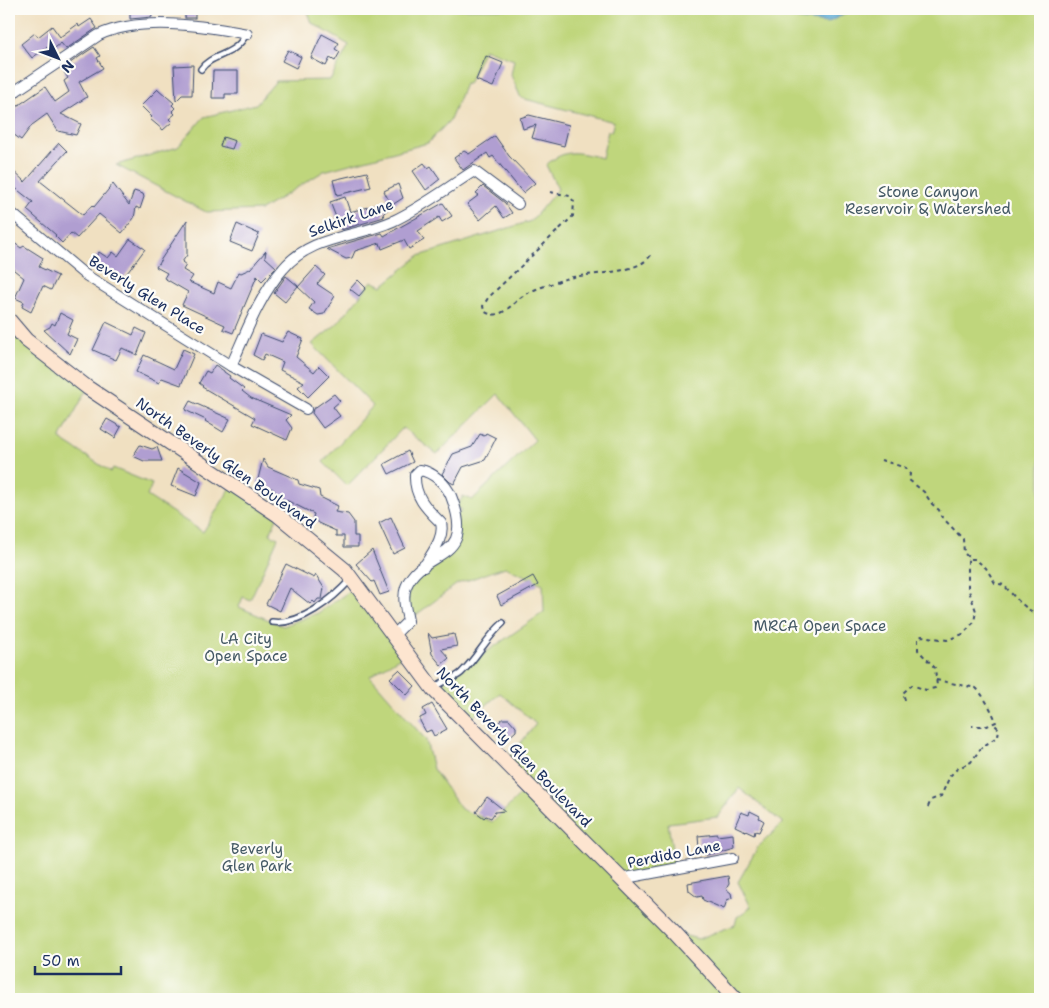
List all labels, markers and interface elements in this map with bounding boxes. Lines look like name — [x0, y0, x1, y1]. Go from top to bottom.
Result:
north arrow — [32, 32, 82, 82]
text: N — [57, 57, 78, 77]
park label: Stone Canyon Reservoir & Watershed — [845, 182, 1012, 219]
street label: Selkirk Lane — [306, 194, 396, 242]
street label: Beverly Glen Place — [85, 251, 209, 339]
street label: North Beverly Glen Boulevard — [132, 393, 320, 533]
park label: MRCA Open Space — [753, 616, 887, 636]
park label: LA City Open Space — [204, 629, 288, 666]
street label: North Beverly Glen Boulevard — [432, 663, 596, 832]
street label: Perdido Lane — [626, 835, 722, 873]
park label: Beverly Glen Park — [222, 839, 292, 876]
scale bar — [35, 943, 121, 975]
text: 50 m — [42, 951, 80, 971]

